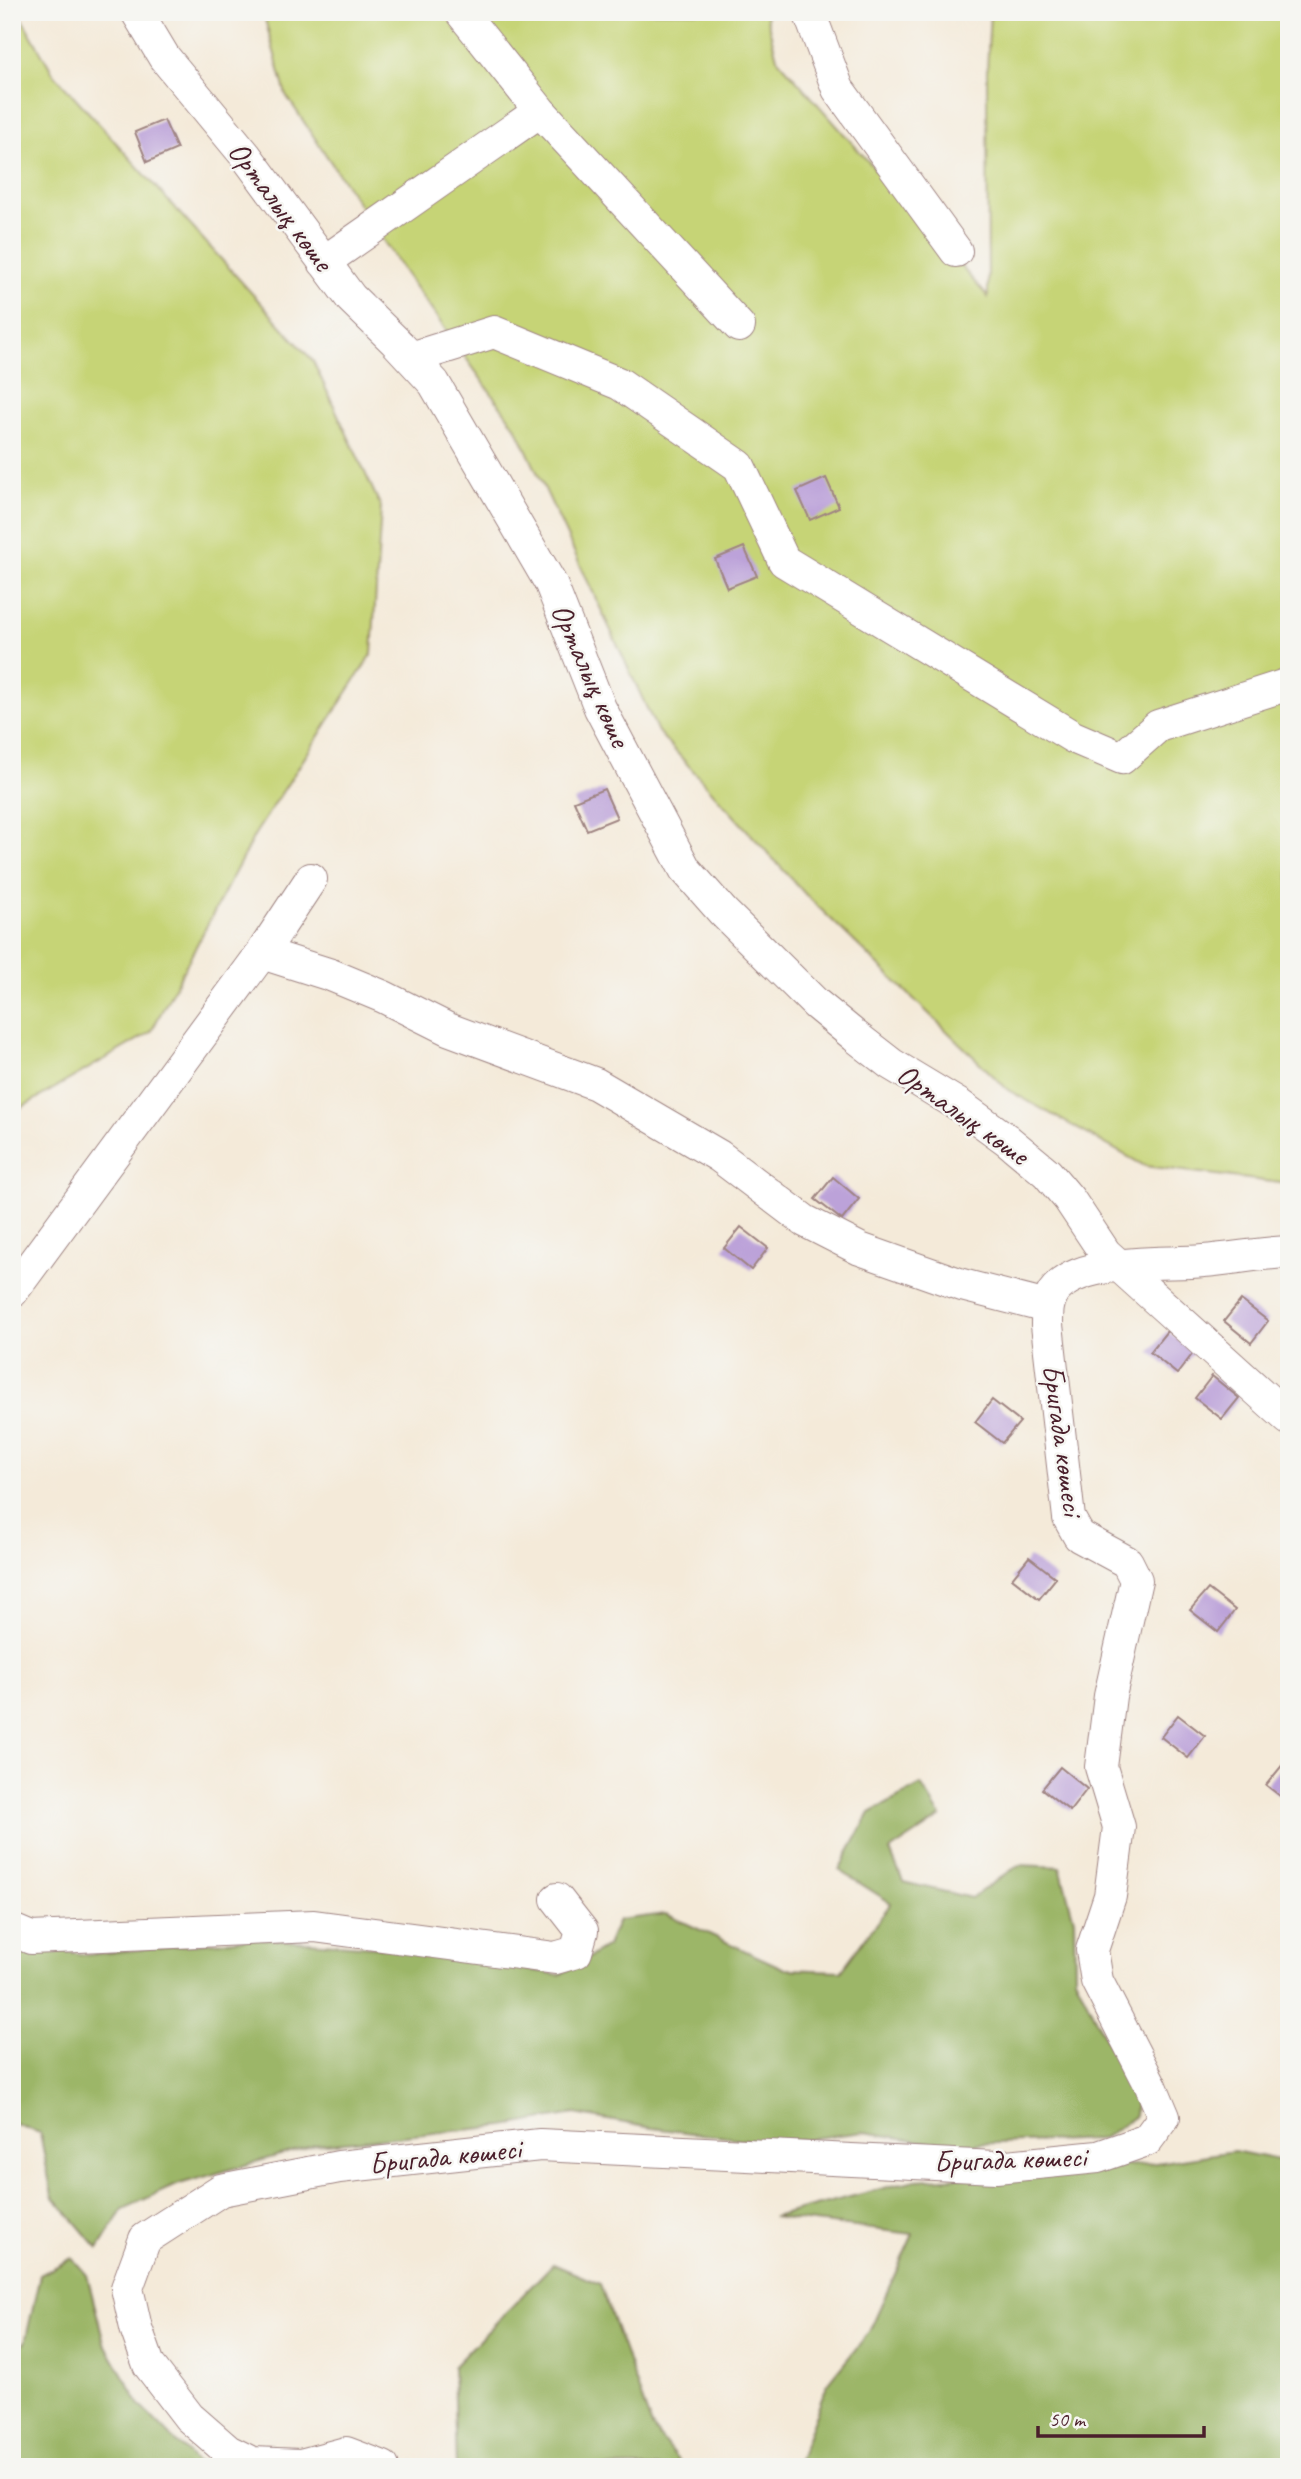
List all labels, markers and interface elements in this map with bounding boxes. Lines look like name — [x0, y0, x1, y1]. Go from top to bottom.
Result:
street label: Орталық көше — [220, 134, 343, 280]
street label: Орталық көше — [543, 598, 640, 755]
street label: Орталық көше — [890, 1055, 1038, 1175]
street label: Бригада көшесі — [1034, 1362, 1093, 1521]
street label: Бригада көшесі — [367, 2129, 526, 2183]
street label: Бригада көшесі — [933, 2137, 1090, 2181]
scale bar — [1038, 2395, 1205, 2439]
text: 50 m — [1049, 2406, 1087, 2432]

